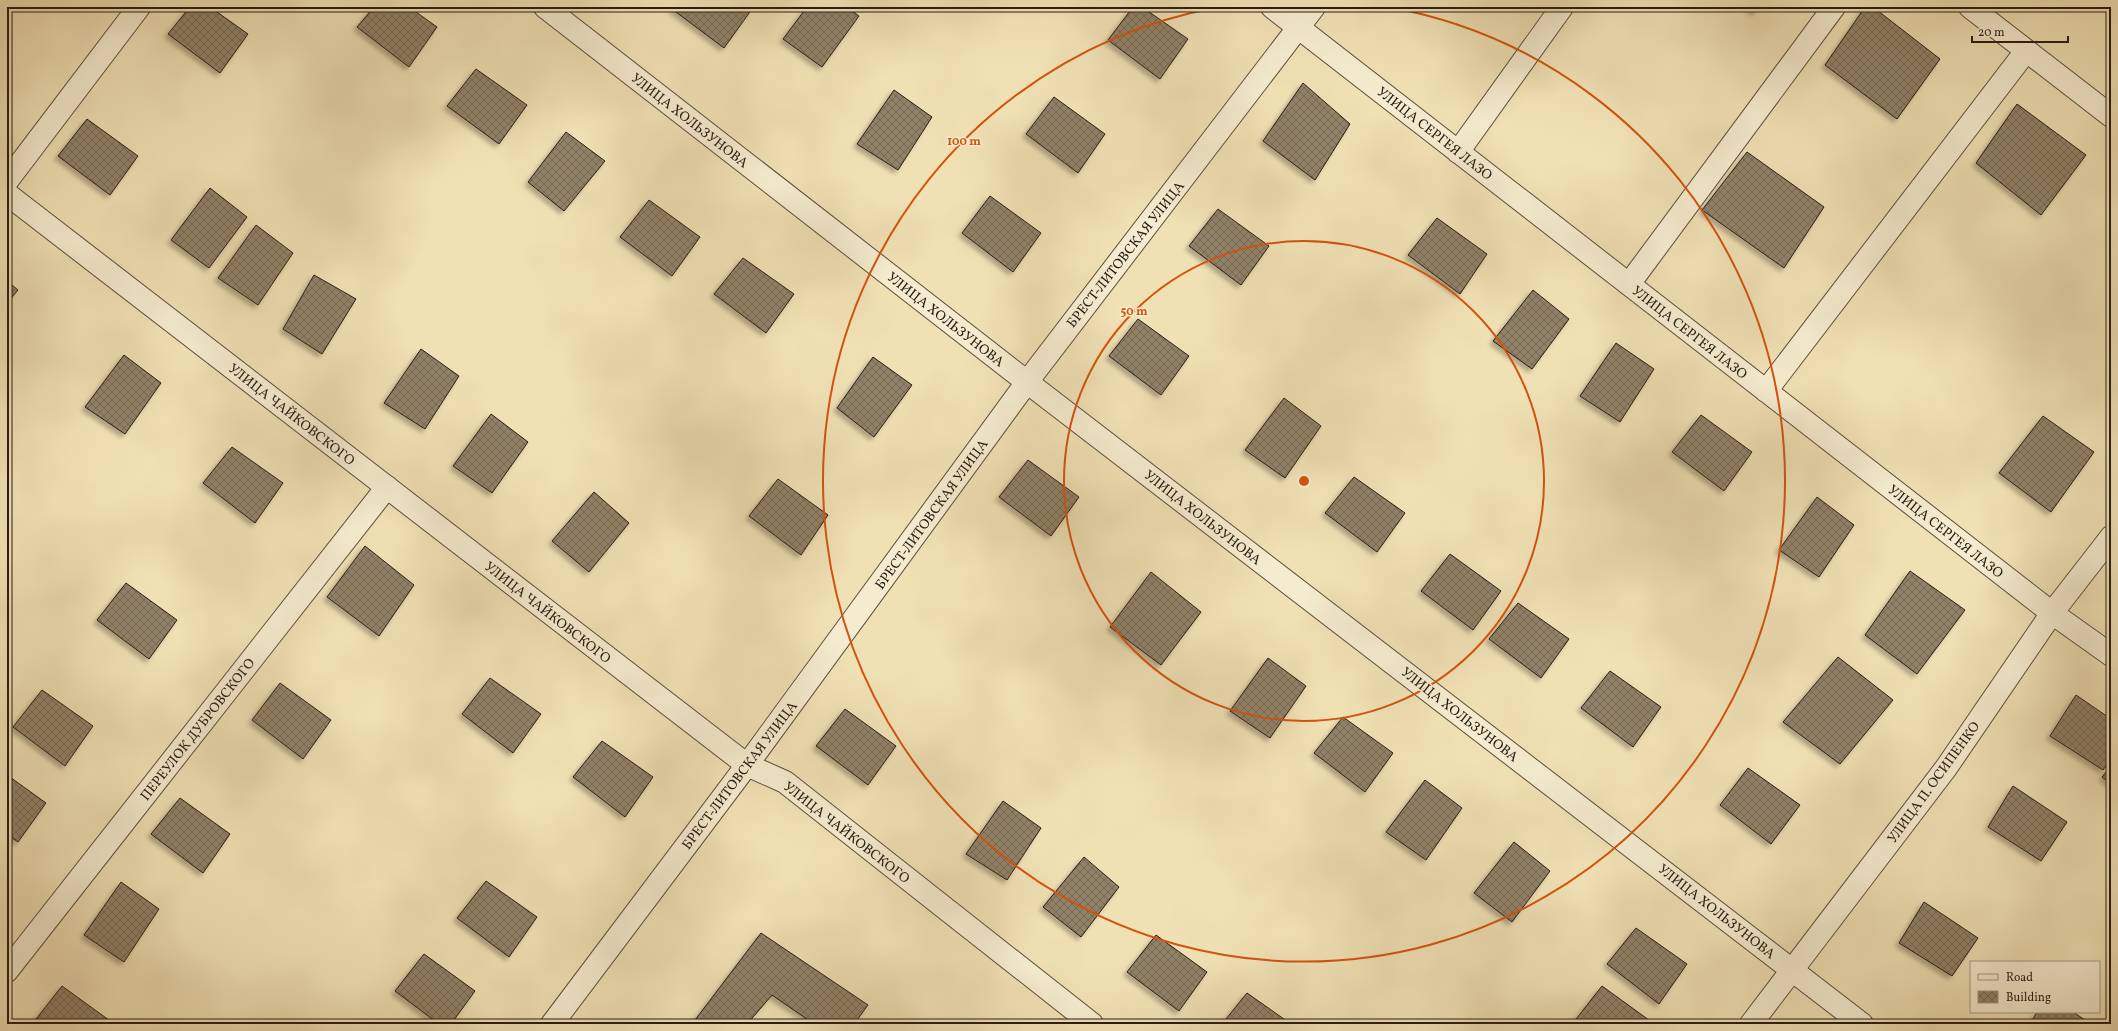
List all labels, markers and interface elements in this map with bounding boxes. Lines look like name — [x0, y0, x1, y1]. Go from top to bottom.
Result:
scale bar — [1972, 18, 2068, 44]
text: 20 m — [1978, 25, 2005, 41]
street label: УЛИЦА ХОЛЬЗУНОВА — [626, 69, 752, 173]
street label: УЛИЦА СЕРГЕЯ ЛАЗО — [1372, 83, 1496, 185]
text: 100 m — [947, 134, 981, 150]
street label: БРЕСТ-ЛИТОВСКАЯ УЛИЦА — [1063, 177, 1190, 332]
street label: УЛИЦА ХОЛЬЗУНОВА — [882, 268, 1008, 372]
street label: УЛИЦА СЕРГЕЯ ЛАЗО — [1627, 282, 1751, 384]
text: 50 m — [1120, 304, 1148, 320]
street label: УЛИЦА ЧАЙКОВСКОГО — [224, 359, 359, 471]
street label: БРЕСТ-ЛИТОВСКАЯ УЛИЦА — [871, 436, 993, 594]
street label: УЛИЦА ХОЛЬЗУНОВА — [1139, 466, 1265, 570]
centre of rings — [1297, 474, 1311, 488]
street label: УЛИЦА СЕРГЕЯ ЛАЗО — [1883, 481, 2007, 583]
street label: УЛИЦА ЧАЙКОВСКОГО — [480, 557, 615, 669]
street label: ПЕРЕУЛОК ДУБРОВСКОГО — [136, 655, 260, 805]
street label: УЛИЦА ХОЛЬЗУНОВА — [1396, 663, 1522, 767]
street label: БРЕСТ-ЛИТОВСКАЯ УЛИЦА — [678, 698, 802, 854]
street label: УЛИЦА П. ОСИПЕНКО — [1884, 718, 1985, 848]
street label: УЛИЦА ЧАЙКОВСКОГО — [779, 777, 914, 889]
street label: УЛИЦА ХОЛЬЗУНОВА — [1653, 860, 1779, 964]
legend — [1970, 961, 2100, 1013]
text: Road — [2006, 970, 2033, 986]
text: Building — [2006, 990, 2051, 1006]

